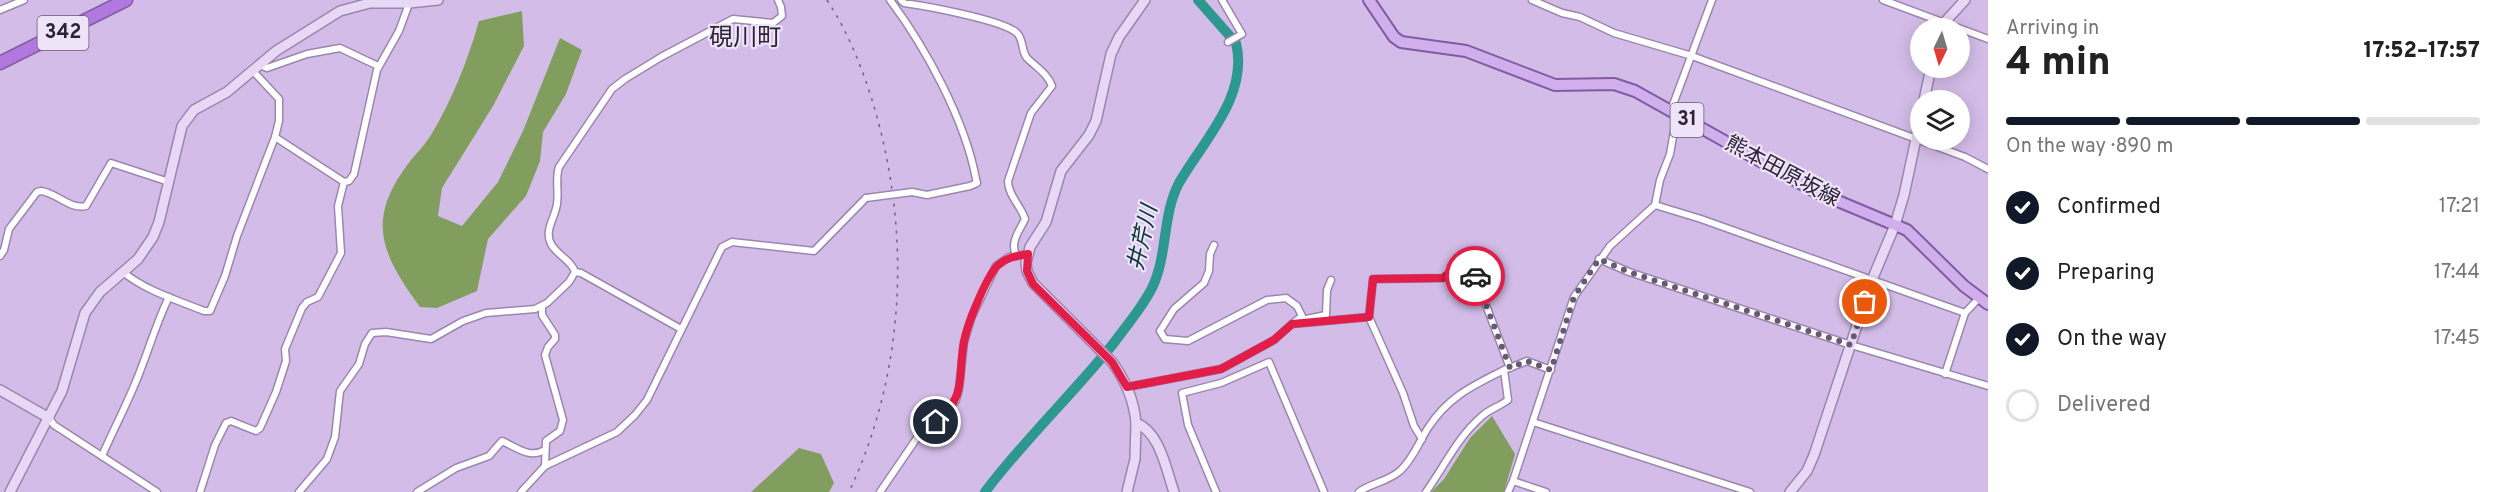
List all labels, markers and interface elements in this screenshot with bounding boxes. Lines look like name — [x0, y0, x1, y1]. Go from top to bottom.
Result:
road number: 342 — [38, 16, 88, 50]
text: Arriving in — [2006, 16, 2099, 42]
north arrow — [1910, 18, 1970, 78]
map controls — [1910, 18, 1970, 150]
district label: 硯川町 — [709, 24, 781, 54]
text: 17:52–17:57 — [2363, 38, 2480, 65]
text: 4 min — [2006, 40, 2111, 89]
button: layers — [1910, 90, 1970, 150]
road number: 31 — [1670, 103, 1704, 137]
street label: 熊本田原坂線 — [1720, 131, 1844, 213]
text: On the way · 890 m — [2006, 134, 2173, 160]
icon: check — [2006, 191, 2039, 224]
text: Confirmed — [2057, 194, 2161, 221]
text: 17:21 — [2439, 194, 2480, 220]
water label: 井芹川 — [1123, 201, 1165, 273]
courier — [1445, 246, 1505, 306]
icon: check — [2006, 257, 2039, 290]
icon: car — [1459, 260, 1492, 293]
text: Preparing — [2057, 260, 2155, 287]
text: 17:44 — [2434, 260, 2480, 286]
pin — [1839, 276, 1890, 327]
icon: bag — [1848, 285, 1881, 318]
icon: check — [2006, 323, 2039, 356]
text: On the way — [2057, 326, 2167, 353]
text: 17:45 — [2434, 326, 2480, 352]
text: Delivered — [2057, 392, 2151, 419]
pin — [910, 396, 961, 447]
icon: home — [919, 405, 952, 438]

